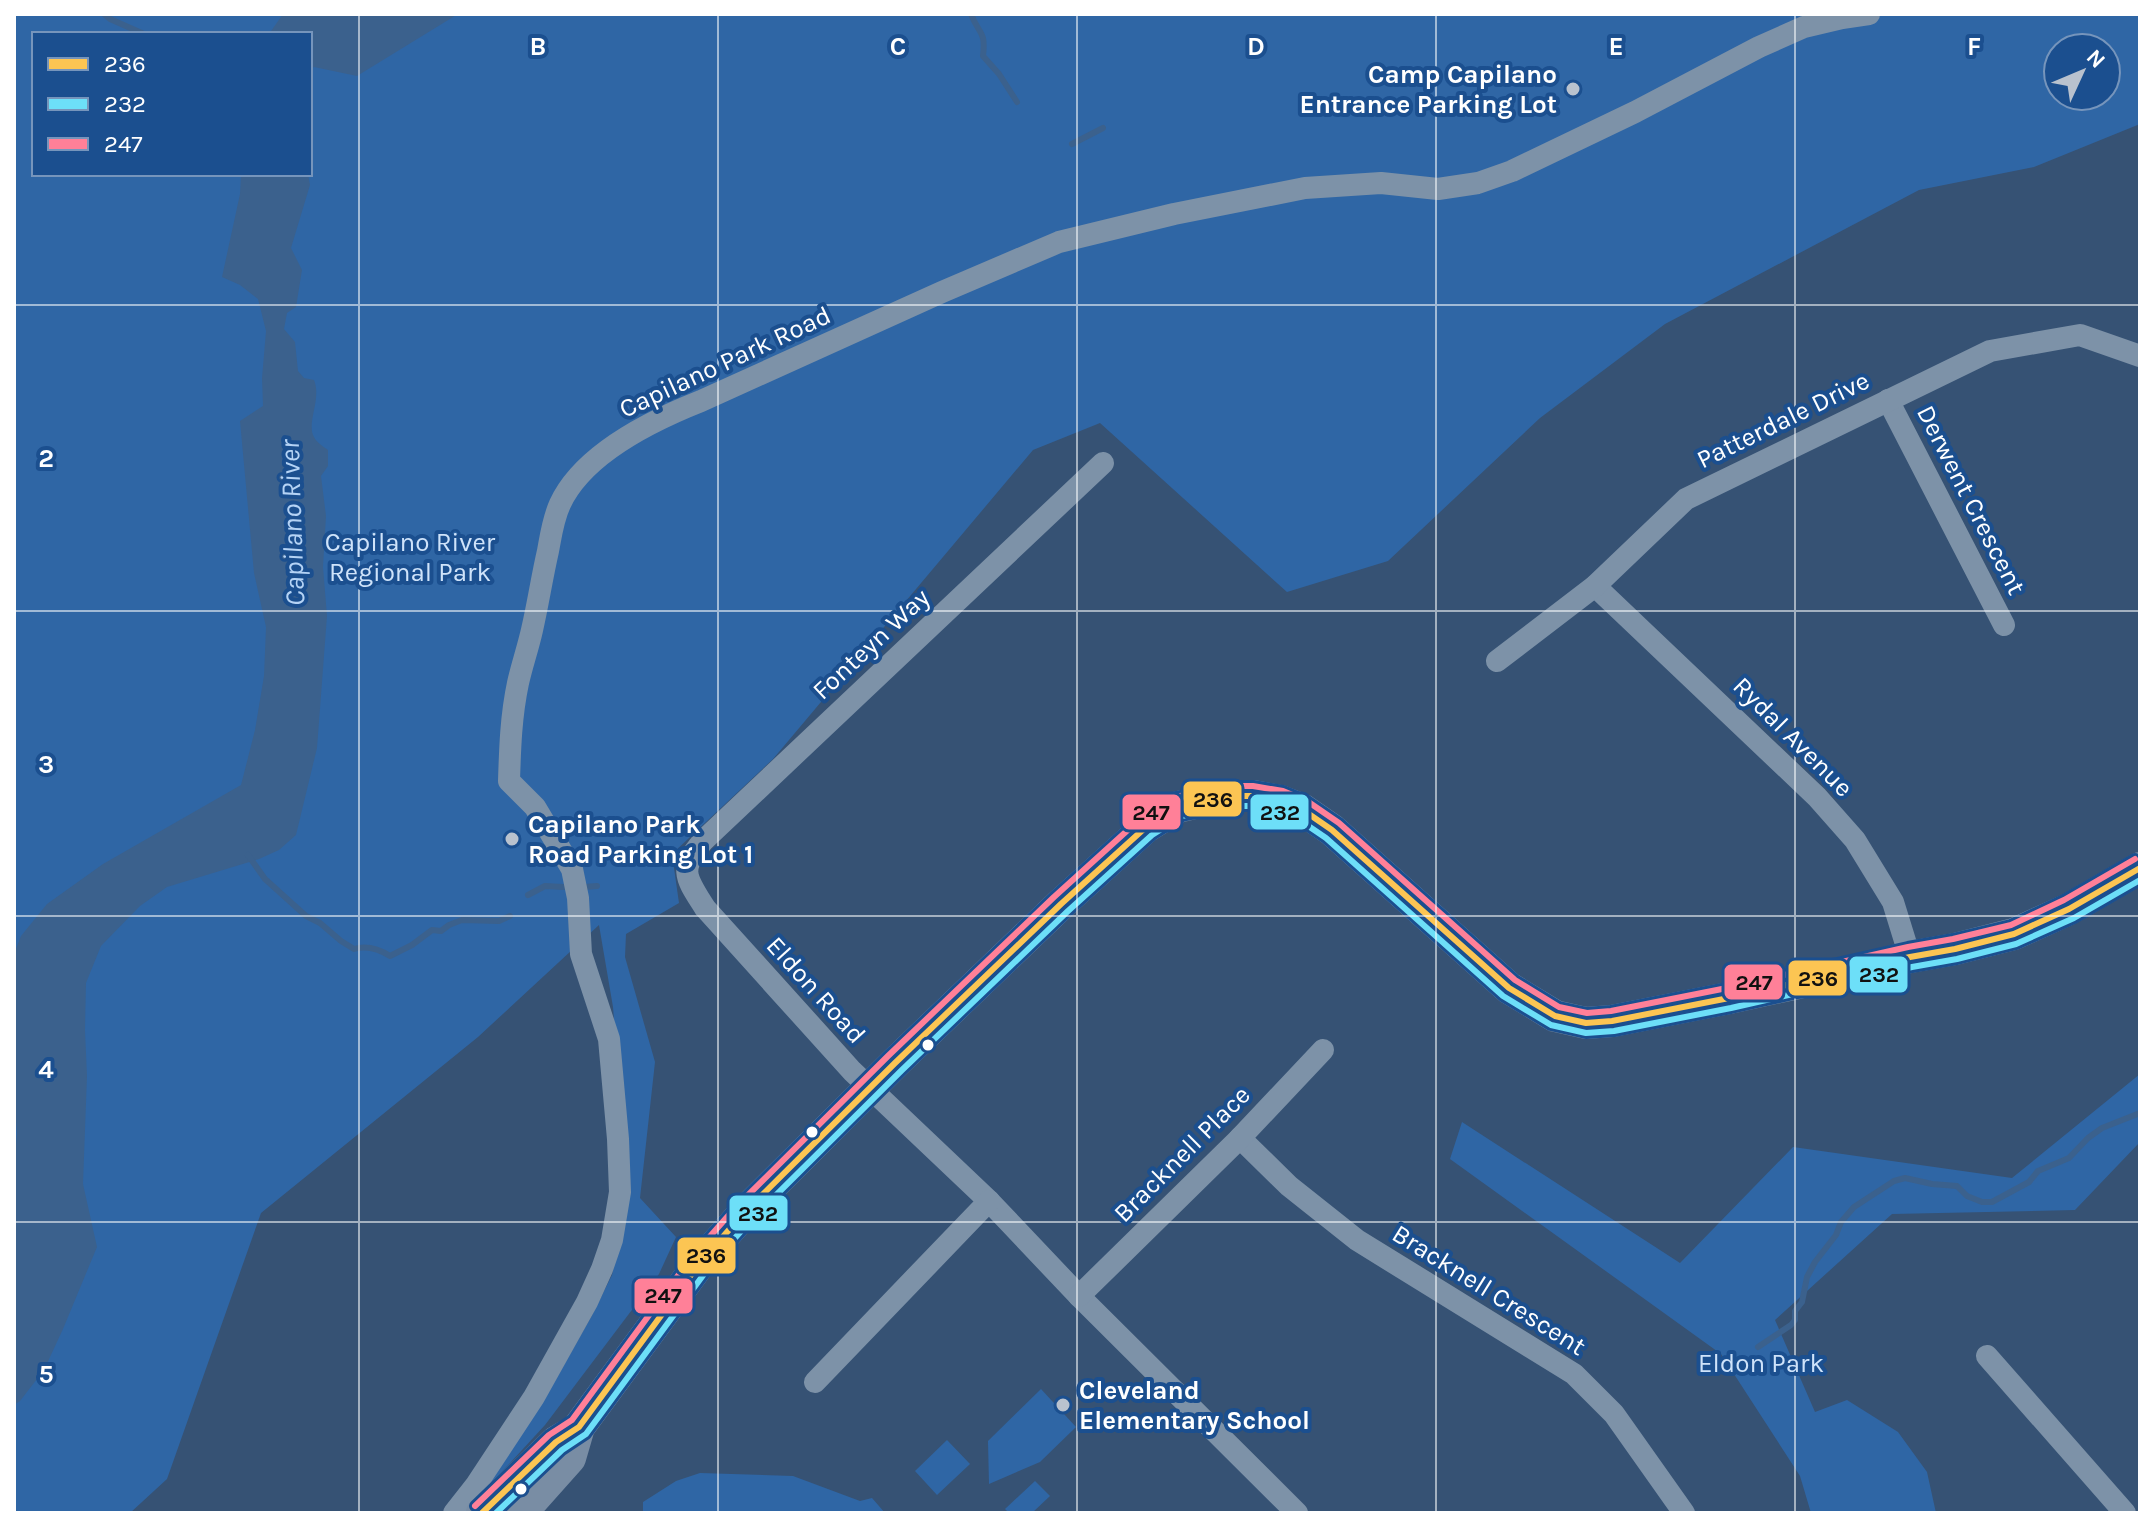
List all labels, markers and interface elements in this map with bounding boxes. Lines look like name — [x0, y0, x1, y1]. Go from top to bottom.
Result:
text: B — [530, 31, 546, 62]
text: C — [890, 31, 906, 62]
text: D — [1247, 31, 1265, 62]
text: E — [1608, 31, 1624, 62]
text: F — [1967, 31, 1981, 62]
legend — [32, 32, 312, 176]
north arrow — [2042, 32, 2122, 112]
text: N — [2081, 44, 2111, 74]
text: 236 — [104, 50, 146, 78]
place label: Camp Capilano Entrance Parking Lot — [1299, 59, 1557, 120]
marker: Camp Capilano Entrance Parking Lot — [1564, 80, 1582, 98]
text: 232 — [104, 90, 146, 118]
text: 247 — [104, 130, 143, 158]
street label: Capilano Park Road — [614, 299, 836, 425]
street label: Patterdale Drive — [1692, 365, 1874, 475]
street label: Derwent Crescent — [1910, 400, 2032, 600]
water label: Capilano River — [273, 438, 311, 607]
text: 2 — [38, 443, 54, 474]
park label: Capilano River Regional Park — [325, 527, 496, 588]
street label: Fonteyn Way — [806, 582, 936, 706]
street label: Rydal Avenue — [1727, 671, 1859, 803]
text: 3 — [38, 749, 54, 780]
line badge: 236 — [1182, 780, 1243, 818]
text: 236 — [1193, 787, 1233, 813]
line badge: 247 — [1121, 793, 1182, 831]
line badge: 232 — [1249, 793, 1310, 831]
text: 247 — [1132, 800, 1170, 826]
text: 232 — [1260, 800, 1300, 826]
place label: Capilano Park Road Parking Lot 1 — [528, 809, 753, 870]
marker: Capilano Park Road Parking Lot 1 — [503, 830, 521, 848]
street label: Eldon Road — [760, 930, 872, 1050]
line badge: 232 — [1848, 955, 1909, 994]
line badge: 236 — [1787, 959, 1848, 997]
text: 232 — [1859, 962, 1899, 988]
line badge: 247 — [1723, 963, 1784, 1001]
text: 236 — [1798, 966, 1838, 992]
text: 247 — [1735, 970, 1773, 996]
unlabelled marker — [920, 1037, 936, 1053]
text: 4 — [38, 1054, 54, 1085]
street label: Bracknell Place — [1107, 1079, 1257, 1229]
unlabelled marker — [804, 1124, 820, 1140]
line badge: 232 — [728, 1194, 789, 1232]
text: 232 — [738, 1201, 778, 1227]
street label: Bracknell Crescent — [1387, 1218, 1592, 1362]
line badge: 236 — [676, 1236, 737, 1275]
text: 236 — [686, 1243, 726, 1269]
line badge: 247 — [633, 1277, 694, 1315]
text: 247 — [644, 1283, 682, 1309]
park label: Eldon Park — [1698, 1348, 1824, 1379]
text: 5 — [38, 1359, 54, 1390]
place label: Cleveland Elementary School — [1079, 1375, 1310, 1436]
marker: Cleveland Elementary School — [1054, 1396, 1072, 1414]
unlabelled marker — [513, 1481, 529, 1497]

